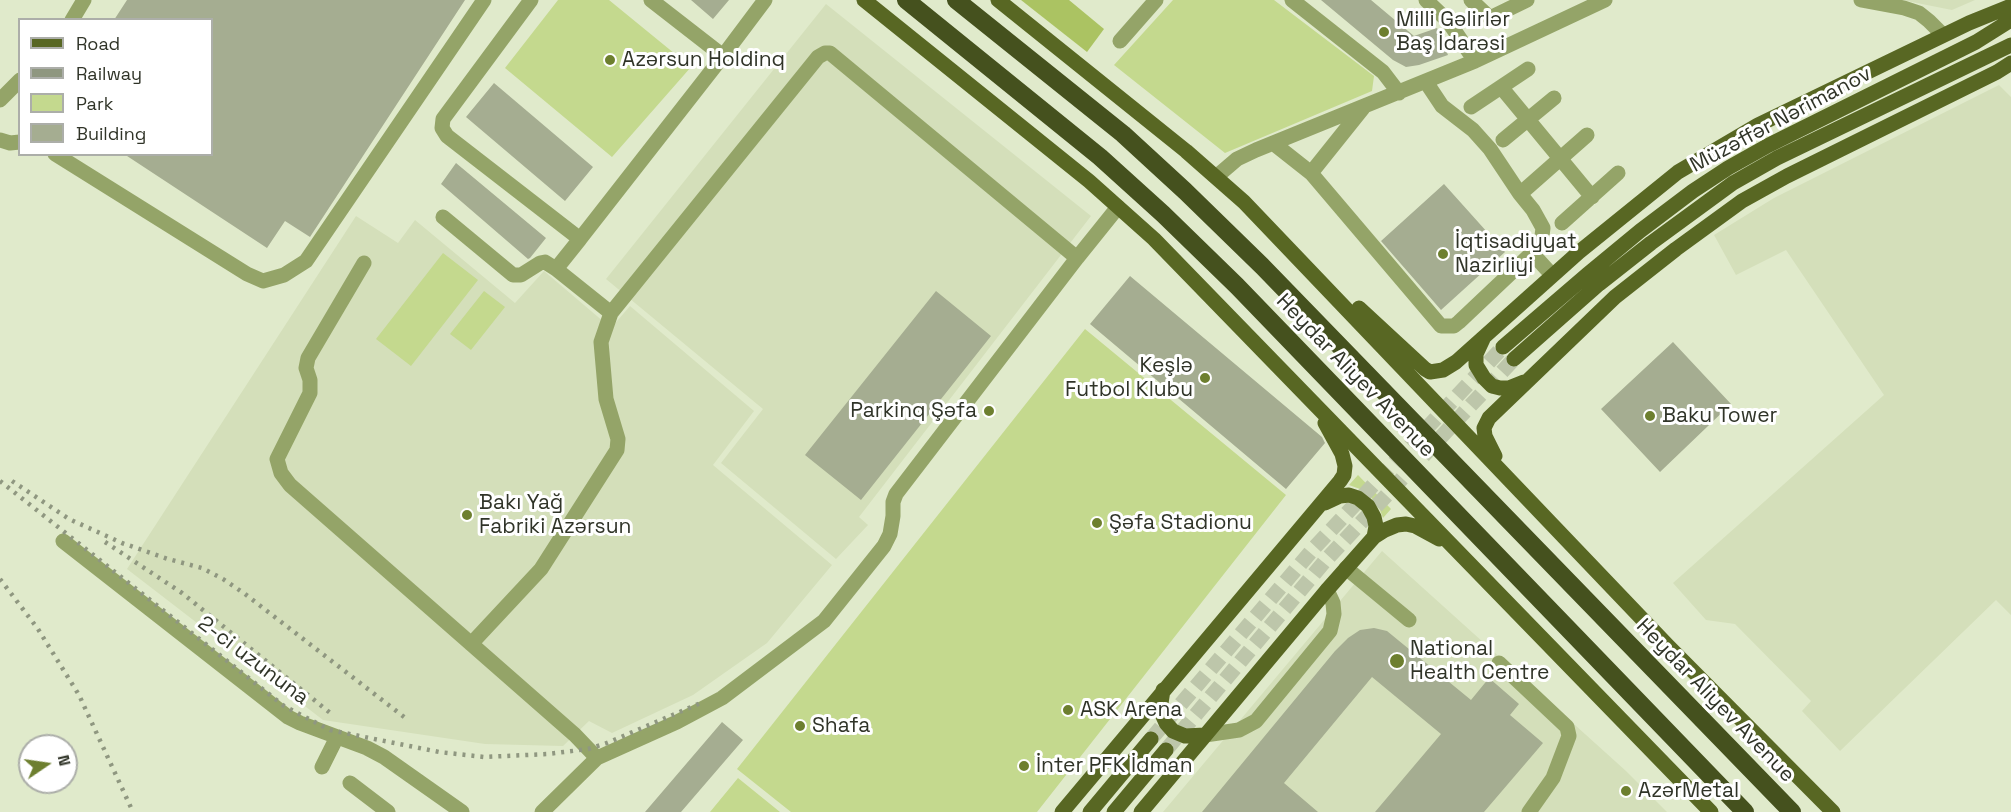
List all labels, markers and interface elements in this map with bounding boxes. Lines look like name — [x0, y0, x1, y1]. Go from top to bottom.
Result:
place label: Milli Gəlirlər Baş İdarəsi — [1396, 7, 1510, 57]
legend — [18, 18, 213, 156]
marker: Milli Gəlirlər Baş İdarəsi — [1377, 25, 1391, 39]
text: Road — [76, 32, 120, 55]
place label: Azərsun Holdinq — [622, 47, 785, 73]
marker: Azərsun Holdinq — [603, 53, 617, 67]
text: Railway — [76, 62, 142, 85]
street label: Müzəffər Nərimanov — [1686, 62, 1876, 178]
text: Park — [76, 92, 113, 115]
text: Building — [76, 122, 146, 145]
place label: İqtisadiyyat Nazirliyi — [1455, 229, 1577, 279]
marker: İqtisadiyyat Nazirliyi — [1436, 247, 1450, 261]
street label: Heydar Aliyev Avenue — [1270, 289, 1440, 463]
place label: Keşlə Futbol Klubu — [1065, 353, 1193, 403]
marker: Keşlə Futbol Klubu — [1198, 371, 1212, 385]
place label: Parkinq Şəfa — [850, 398, 977, 424]
place label: Baku Tower — [1662, 403, 1777, 429]
marker: Parkinq Şəfa — [982, 404, 996, 418]
marker: Baku Tower — [1643, 409, 1657, 423]
place label: Bakı Yağ Fabriki Azərsun — [479, 490, 631, 540]
marker: Bakı Yağ Fabriki Azərsun — [460, 508, 474, 522]
place label: Şəfa Stadionu — [1109, 510, 1252, 536]
marker: Şəfa Stadionu — [1090, 516, 1104, 530]
street label: 2-ci uzununa — [193, 611, 313, 711]
street label: Heydar Aliyev Avenue — [1630, 614, 1800, 788]
place label: National Health Centre — [1410, 636, 1549, 686]
marker: National Health Centre — [1388, 652, 1406, 670]
place label: ASK Arena — [1080, 697, 1182, 723]
marker: ASK Arena — [1061, 703, 1075, 717]
place label: Shafa — [812, 713, 870, 739]
marker: Shafa — [793, 719, 807, 733]
north arrow — [18, 734, 78, 794]
text: N — [53, 753, 76, 768]
place label: İnter PFK İdman — [1036, 753, 1193, 779]
marker: İnter PFK İdman — [1017, 759, 1031, 773]
place label: AzərMetal — [1638, 778, 1739, 804]
marker: AzərMetal — [1619, 784, 1633, 798]

